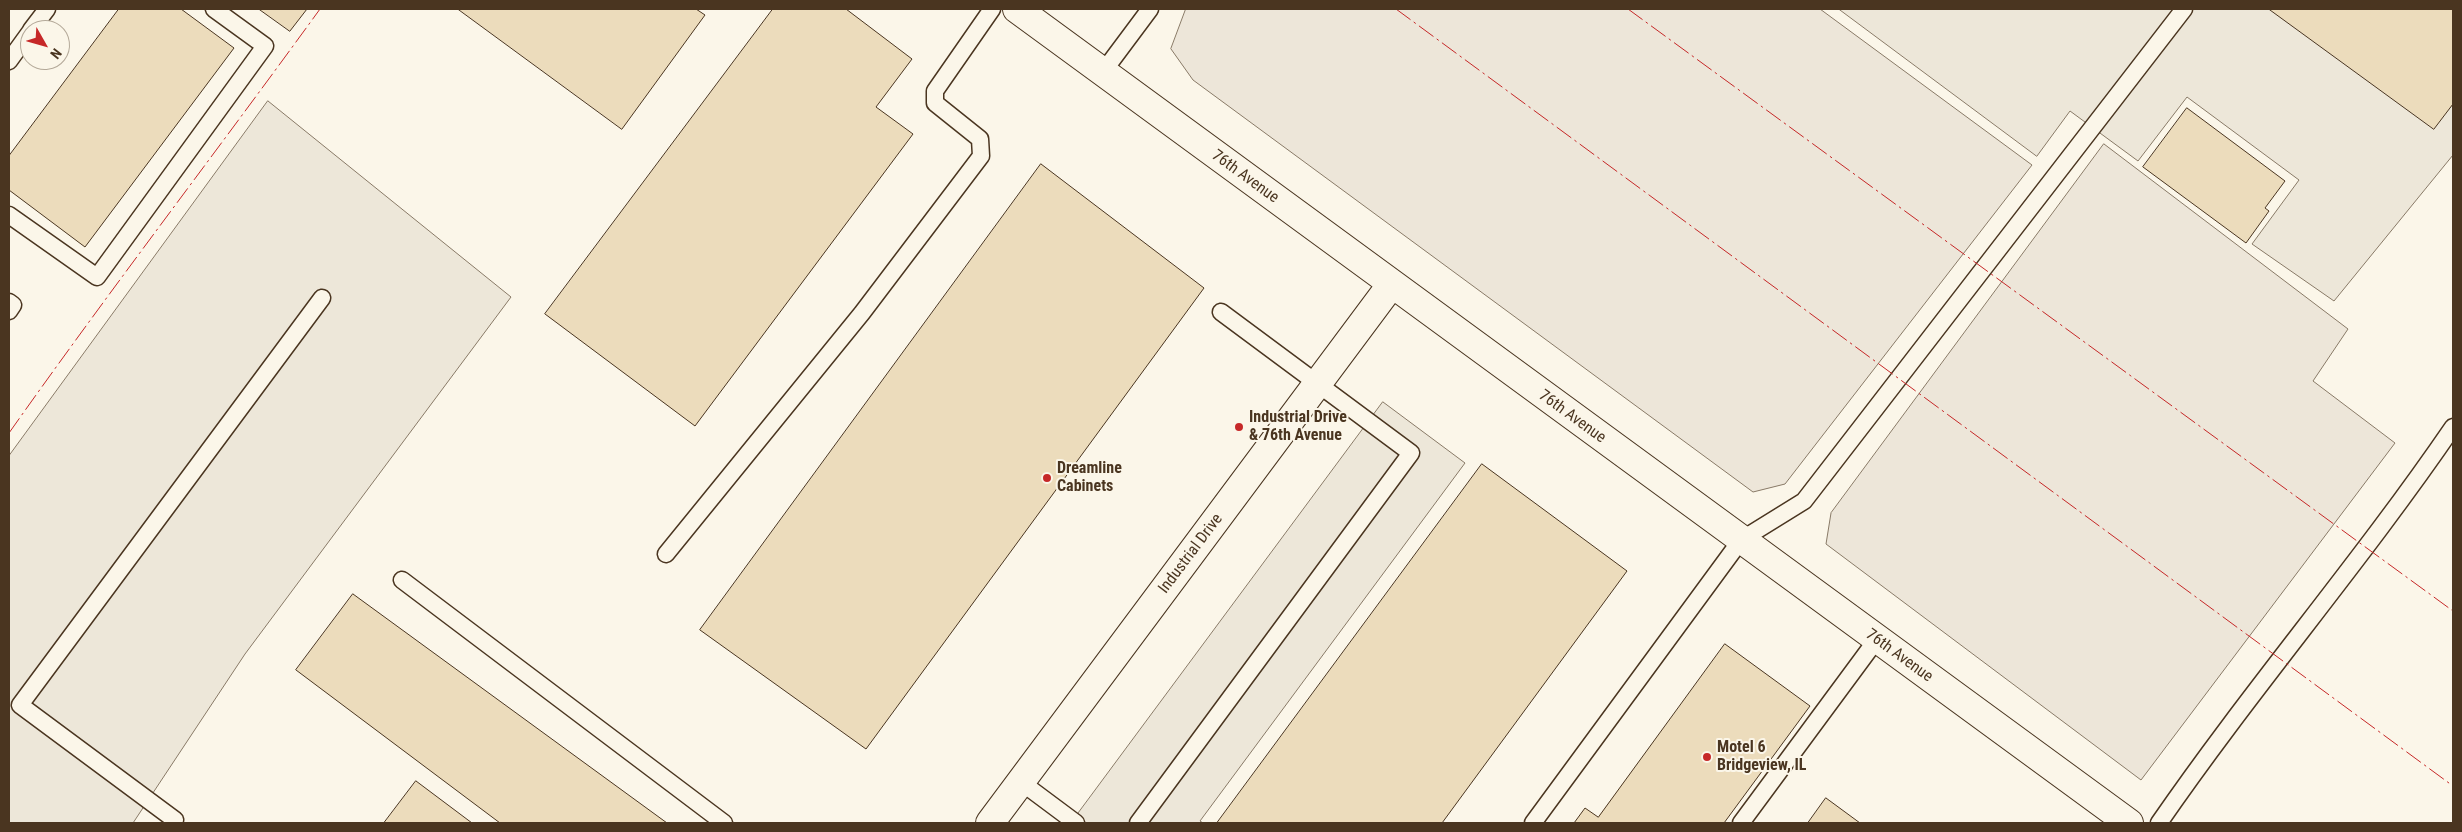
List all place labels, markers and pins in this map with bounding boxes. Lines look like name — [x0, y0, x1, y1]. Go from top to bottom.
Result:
place label: Industrial Drive & 76th Avenue — [1249, 408, 1347, 446]
marker: Industrial Drive & 76th Avenue — [1233, 421, 1245, 433]
place label: Dreamline Cabinets — [1057, 459, 1122, 497]
marker: Dreamline Cabinets — [1041, 472, 1053, 484]
place label: Motel 6 Bridgeview, IL — [1717, 738, 1806, 776]
marker: Motel 6 Bridgeview, IL — [1701, 751, 1713, 763]

